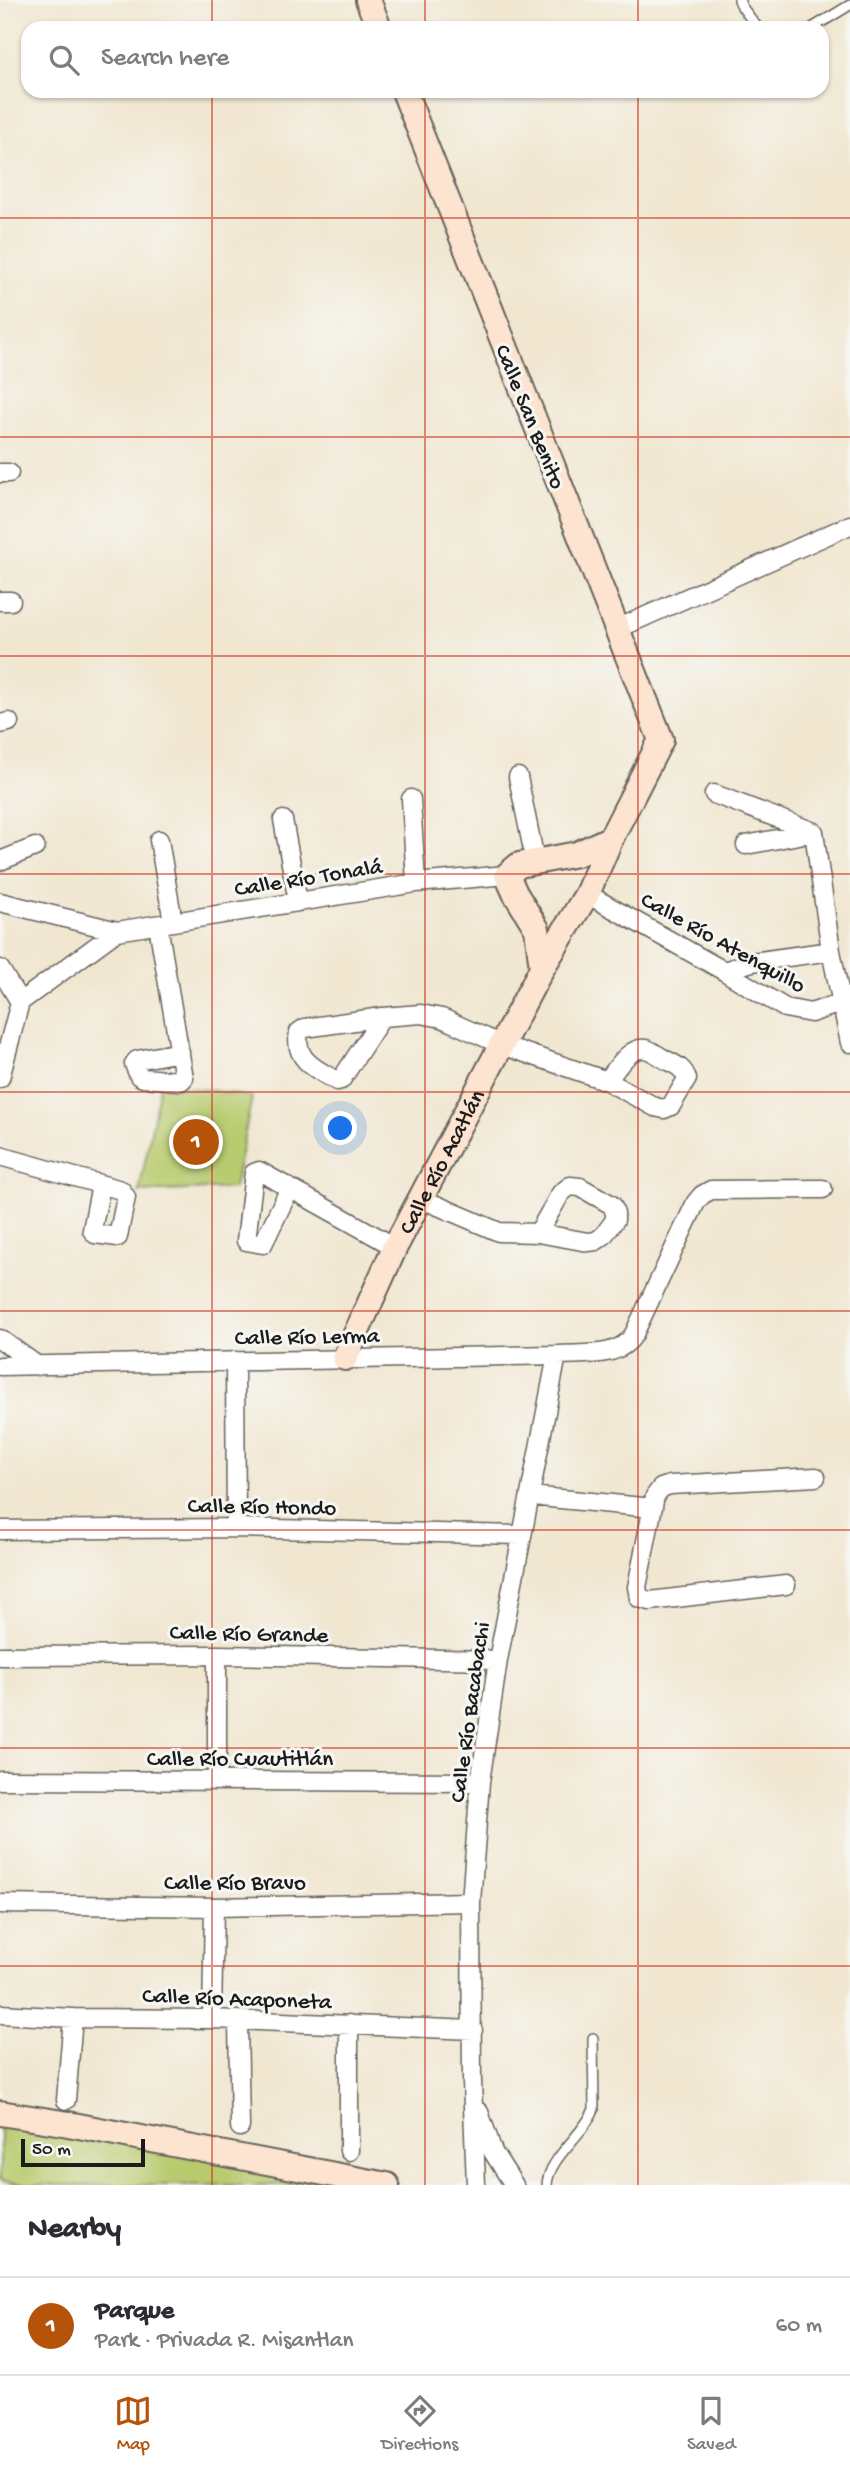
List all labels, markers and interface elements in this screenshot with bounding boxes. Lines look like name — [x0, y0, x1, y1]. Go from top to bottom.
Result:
search box — [21, 21, 829, 98]
icon: search — [45, 41, 83, 79]
text: Search here — [101, 44, 229, 75]
street label: Calle San Benito — [488, 341, 570, 494]
street label: Calle Río Tonalá — [233, 854, 386, 904]
street label: Calle Río Atenquillo — [635, 888, 810, 1001]
street label: Calle Río Acatlán — [394, 1086, 493, 1239]
your location — [323, 1111, 357, 1145]
pin: 1 — [173, 1116, 219, 1168]
street label: Calle Río Lerma — [235, 1324, 381, 1353]
street label: Calle Río Hondo — [187, 1494, 336, 1523]
street label: Calle Río Bacabachi — [445, 1620, 498, 1805]
street label: Calle Río Grande — [169, 1621, 330, 1650]
street label: Calle Río Cuautitlán — [147, 1747, 333, 1774]
street label: Calle Río Bravo — [164, 1871, 306, 1898]
street label: Calle Río Acaponeta — [142, 1984, 333, 2017]
scale bar — [21, 2136, 145, 2168]
text: 50 m — [32, 2139, 71, 2162]
text: Nearby — [28, 2213, 121, 2248]
text: Parque — [95, 2297, 174, 2328]
text: 1 — [46, 2313, 56, 2340]
text: 60 m — [776, 2313, 822, 2340]
text: Park · Privada R. Misantlan — [95, 2328, 353, 2355]
tab: Map — [114, 2392, 152, 2457]
tab: Directions — [381, 2392, 458, 2457]
tab: Saved — [687, 2392, 736, 2457]

